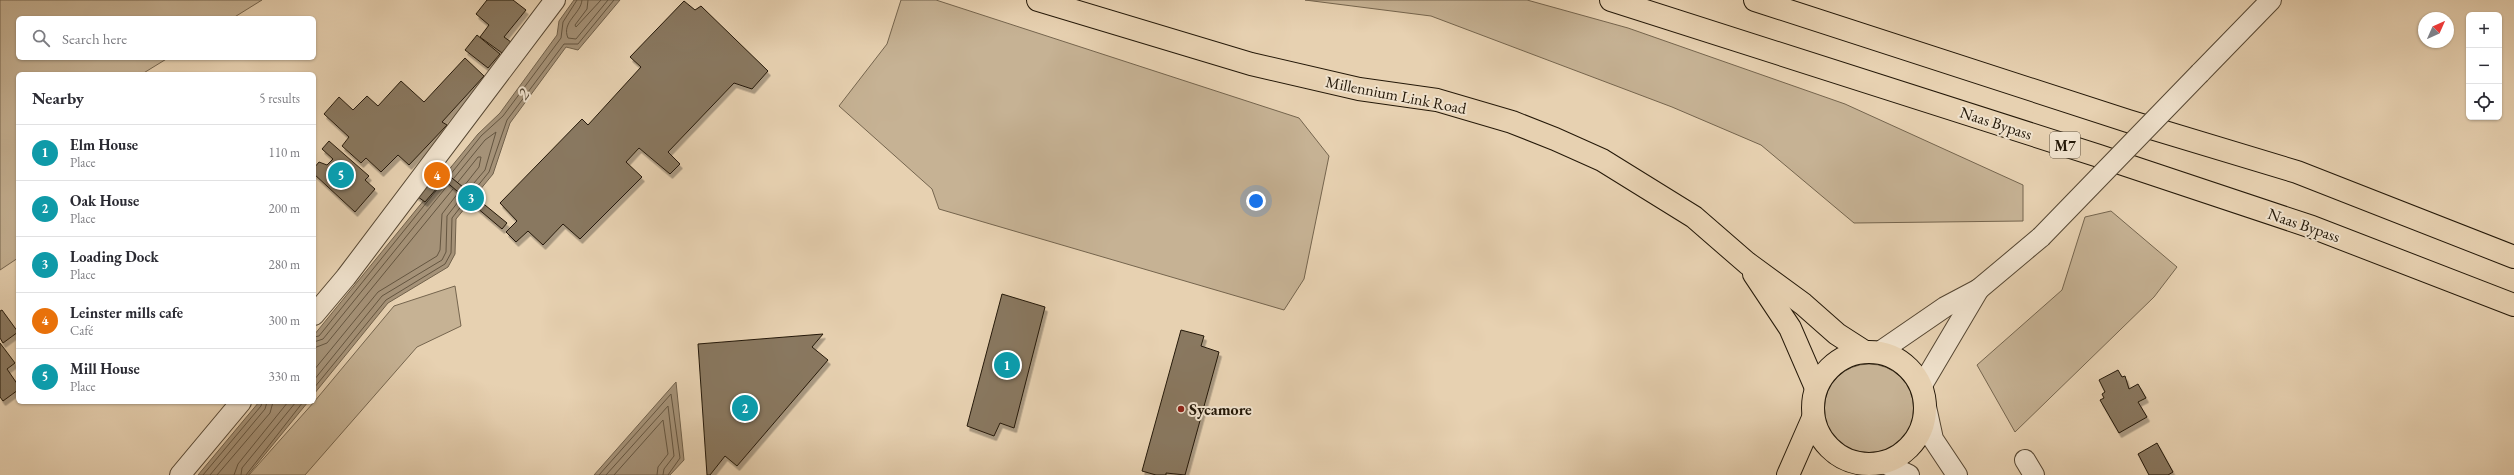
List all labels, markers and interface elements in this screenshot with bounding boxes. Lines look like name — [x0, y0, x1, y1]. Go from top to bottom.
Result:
north arrow — [2418, 12, 2454, 48]
map controls — [2466, 12, 2502, 120]
button: + — [2466, 12, 2502, 48]
search box — [16, 16, 316, 60]
icon: search — [30, 27, 52, 49]
text: Search here — [62, 29, 127, 48]
button: − — [2466, 48, 2502, 84]
street label: Millennium Link Road — [1324, 71, 1469, 119]
water label: 2 — [512, 84, 535, 104]
button: locate — [2466, 84, 2502, 120]
text: Nearby — [32, 87, 84, 109]
text: 5 results — [259, 90, 300, 107]
street label: Naas Bypass — [1957, 101, 2035, 145]
road number: M7 — [2050, 132, 2080, 158]
text: Elm House — [70, 135, 138, 154]
text: 1 — [42, 144, 48, 161]
text: 110 m — [269, 144, 300, 161]
text: Place — [70, 154, 96, 171]
pin: 5 — [328, 160, 354, 190]
pin: 4 — [424, 160, 450, 190]
pin: 3 — [458, 183, 484, 213]
text: Oak House — [70, 191, 139, 210]
your location — [1246, 191, 1266, 211]
text: 2 — [42, 200, 48, 217]
text: 200 m — [269, 200, 300, 217]
street label: Naas Bypass — [2265, 203, 2343, 247]
text: Place — [70, 210, 96, 227]
text: Loading Dock — [70, 247, 159, 266]
text: 3 — [42, 256, 48, 273]
text: 280 m — [269, 256, 300, 273]
text: Place — [70, 266, 96, 283]
text: Leinster mills cafe — [70, 303, 183, 322]
text: 4 — [42, 312, 48, 329]
text: 300 m — [269, 312, 300, 329]
text: Café — [70, 322, 93, 339]
pin: 1 — [994, 350, 1020, 380]
text: Mill House — [70, 359, 140, 378]
text: 5 — [42, 368, 48, 385]
text: 330 m — [269, 368, 300, 385]
text: Place — [70, 378, 96, 395]
pin: 2 — [732, 393, 758, 423]
place label: Sycamore — [1189, 399, 1252, 420]
marker: Sycamore — [1176, 404, 1186, 414]

